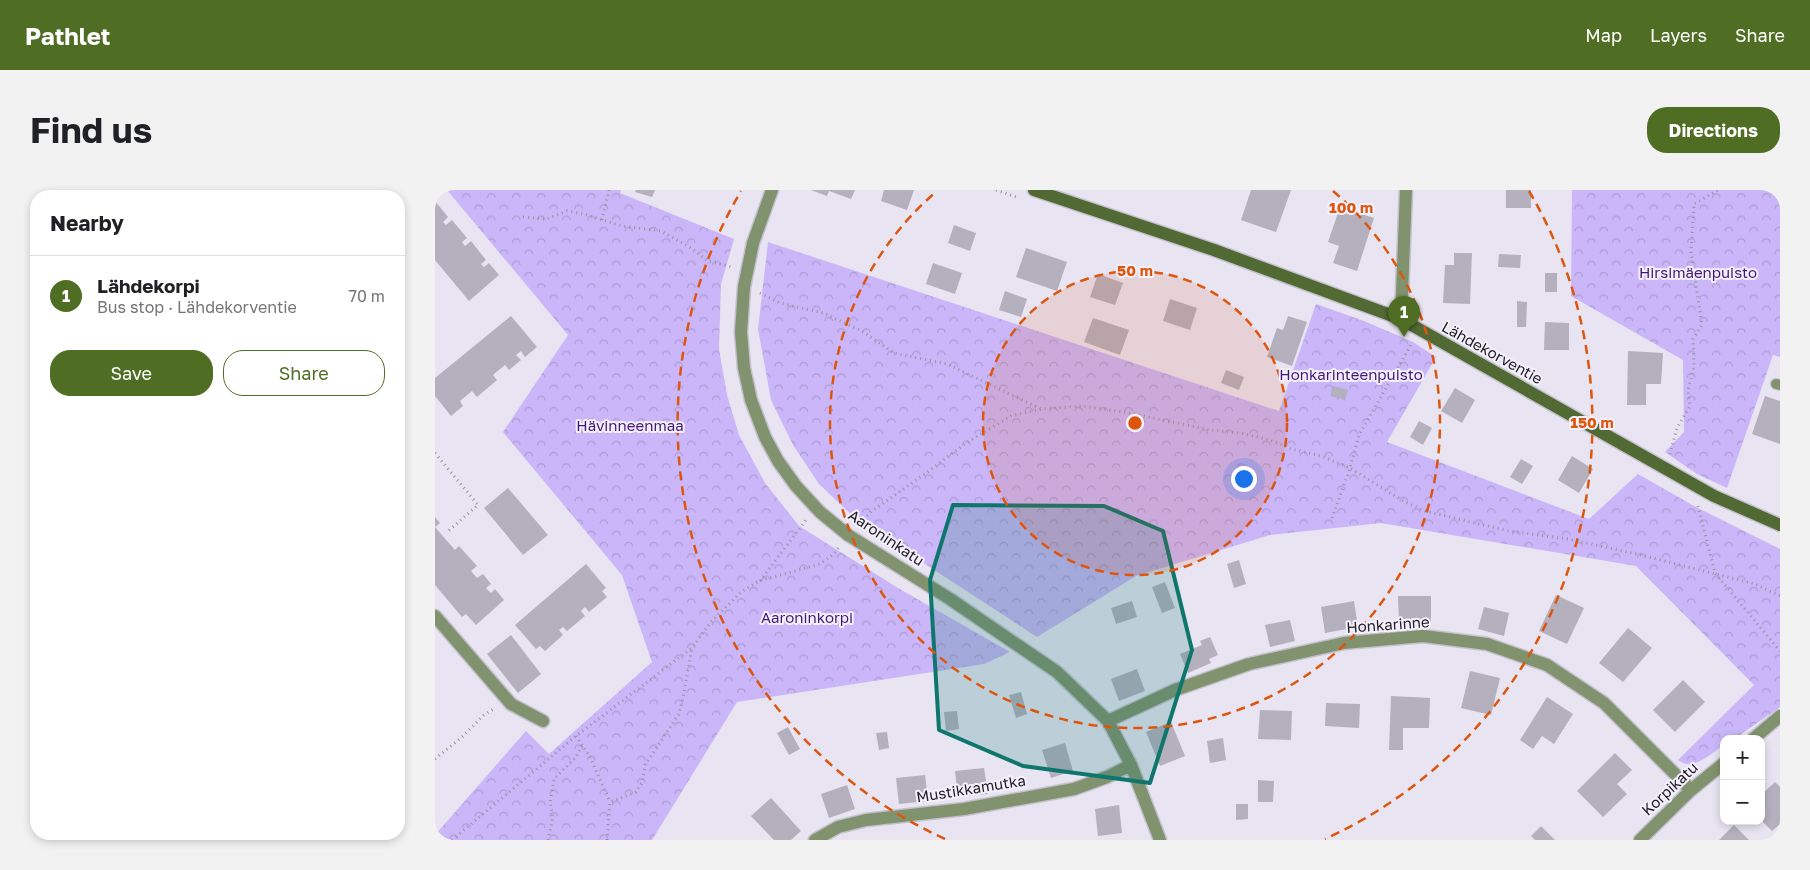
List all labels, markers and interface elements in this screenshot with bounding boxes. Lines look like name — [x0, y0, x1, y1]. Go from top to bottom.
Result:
text: Pathlet — [25, 21, 110, 50]
text: Map — [1585, 24, 1622, 46]
text: Layers — [1650, 24, 1707, 46]
text: Share — [1735, 24, 1785, 46]
button: Directions — [1647, 107, 1780, 153]
text: Find us — [30, 109, 152, 151]
text: 100 m — [1329, 198, 1373, 216]
text: Nearby — [50, 210, 124, 236]
text: 50 m — [1117, 261, 1153, 279]
park label: Hirsimäenpuisto — [1639, 263, 1757, 281]
text: Lähdekorpi — [97, 274, 200, 297]
text: 1 — [62, 286, 70, 306]
text: 70 m — [348, 286, 385, 306]
pin: 1 — [1388, 296, 1420, 337]
text: Bus stop · Lähdekorventie — [97, 297, 297, 317]
street label: Lähdekorventie — [1439, 317, 1546, 387]
button: Save — [50, 350, 213, 396]
button: Share — [223, 350, 385, 396]
park label: Honkarinteenpuisto — [1279, 365, 1423, 383]
text: 150 m — [1570, 413, 1614, 431]
centre of rings — [1126, 414, 1144, 432]
park label: Hävinneenmaa — [576, 416, 684, 434]
your location — [1231, 466, 1257, 492]
street label: Aaroninkatu — [845, 505, 928, 569]
park label: Aaroninkorpi — [761, 608, 853, 626]
street label: Honkarinne — [1346, 612, 1430, 636]
map controls — [1720, 735, 1765, 825]
button: + — [1720, 735, 1765, 780]
street label: Korpikatu — [1638, 758, 1701, 819]
street label: Mustikkamutka — [915, 770, 1027, 806]
button: − — [1720, 780, 1765, 825]

